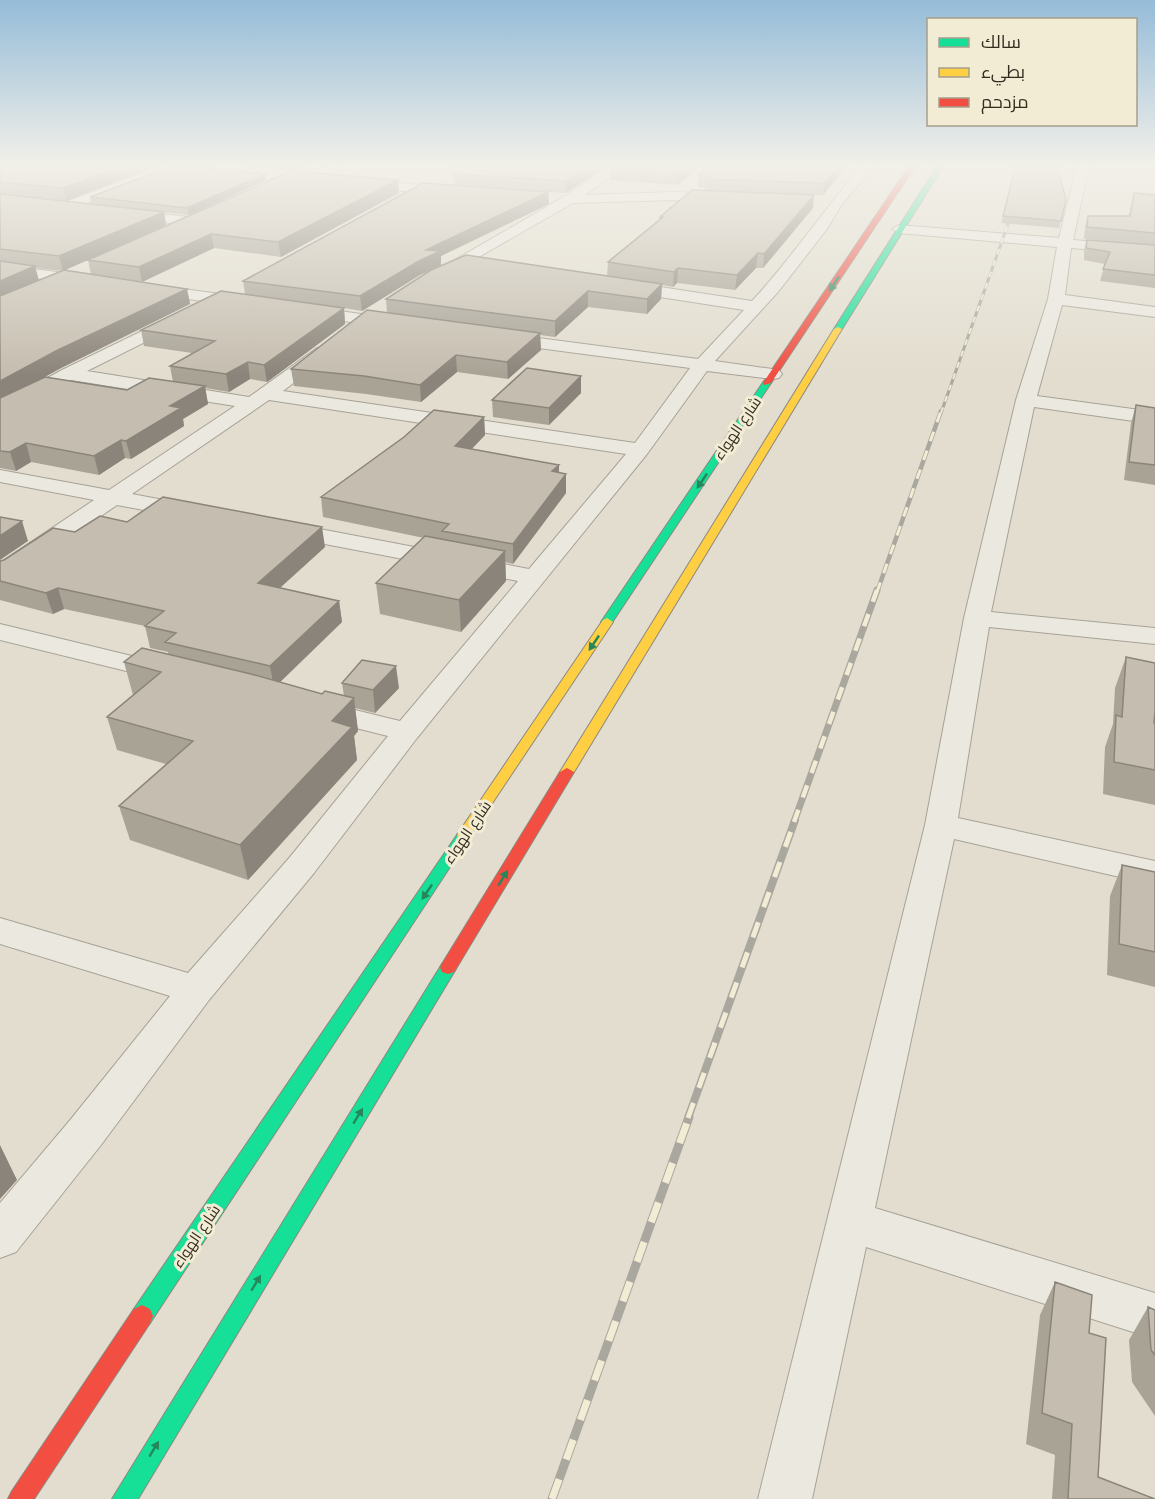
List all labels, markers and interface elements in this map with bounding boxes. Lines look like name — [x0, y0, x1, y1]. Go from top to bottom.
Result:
legend — [927, 18, 1137, 126]
text: سالك — [981, 31, 1021, 53]
text: بطيء — [981, 61, 1025, 86]
text: مزدحم — [981, 91, 1029, 114]
one-way arrow — [828, 275, 840, 291]
street label: شارع الهواء — [709, 393, 767, 464]
one-way arrow — [696, 472, 708, 488]
one-way arrow — [588, 634, 600, 650]
street label: شارع الهواء — [439, 797, 497, 868]
one-way arrow — [497, 870, 508, 886]
one-way arrow — [422, 884, 433, 900]
one-way arrow — [352, 1108, 363, 1124]
street label: شارع الهواء — [168, 1201, 226, 1272]
one-way arrow — [251, 1274, 261, 1291]
one-way arrow — [149, 1441, 160, 1457]

